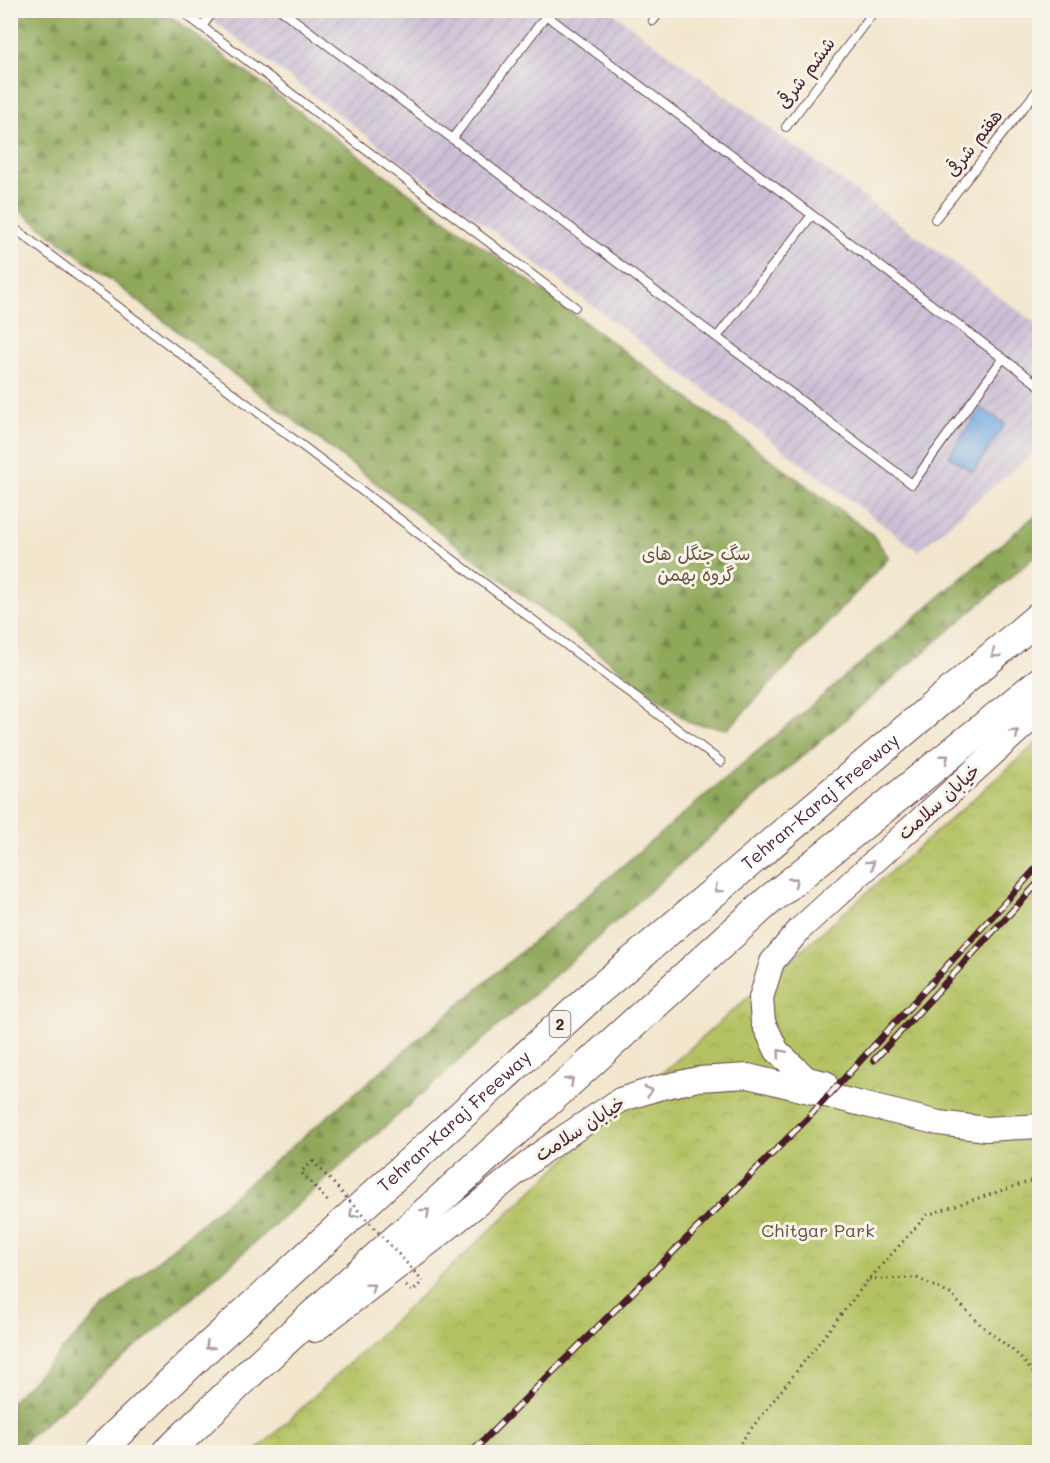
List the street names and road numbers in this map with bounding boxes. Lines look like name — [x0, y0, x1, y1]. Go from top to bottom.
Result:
street label: ششم شرقی — [770, 32, 842, 115]
street label: هفتم شرقی — [939, 104, 1010, 183]
street label: Tehran-Karaj Freeway — [736, 728, 904, 875]
street label: خیابان سلامت — [892, 758, 985, 845]
road number: 2 — [550, 1011, 570, 1037]
street label: Tehran-Karaj Freeway — [372, 1045, 535, 1197]
street label: خیابان سلامت — [530, 1090, 629, 1166]

